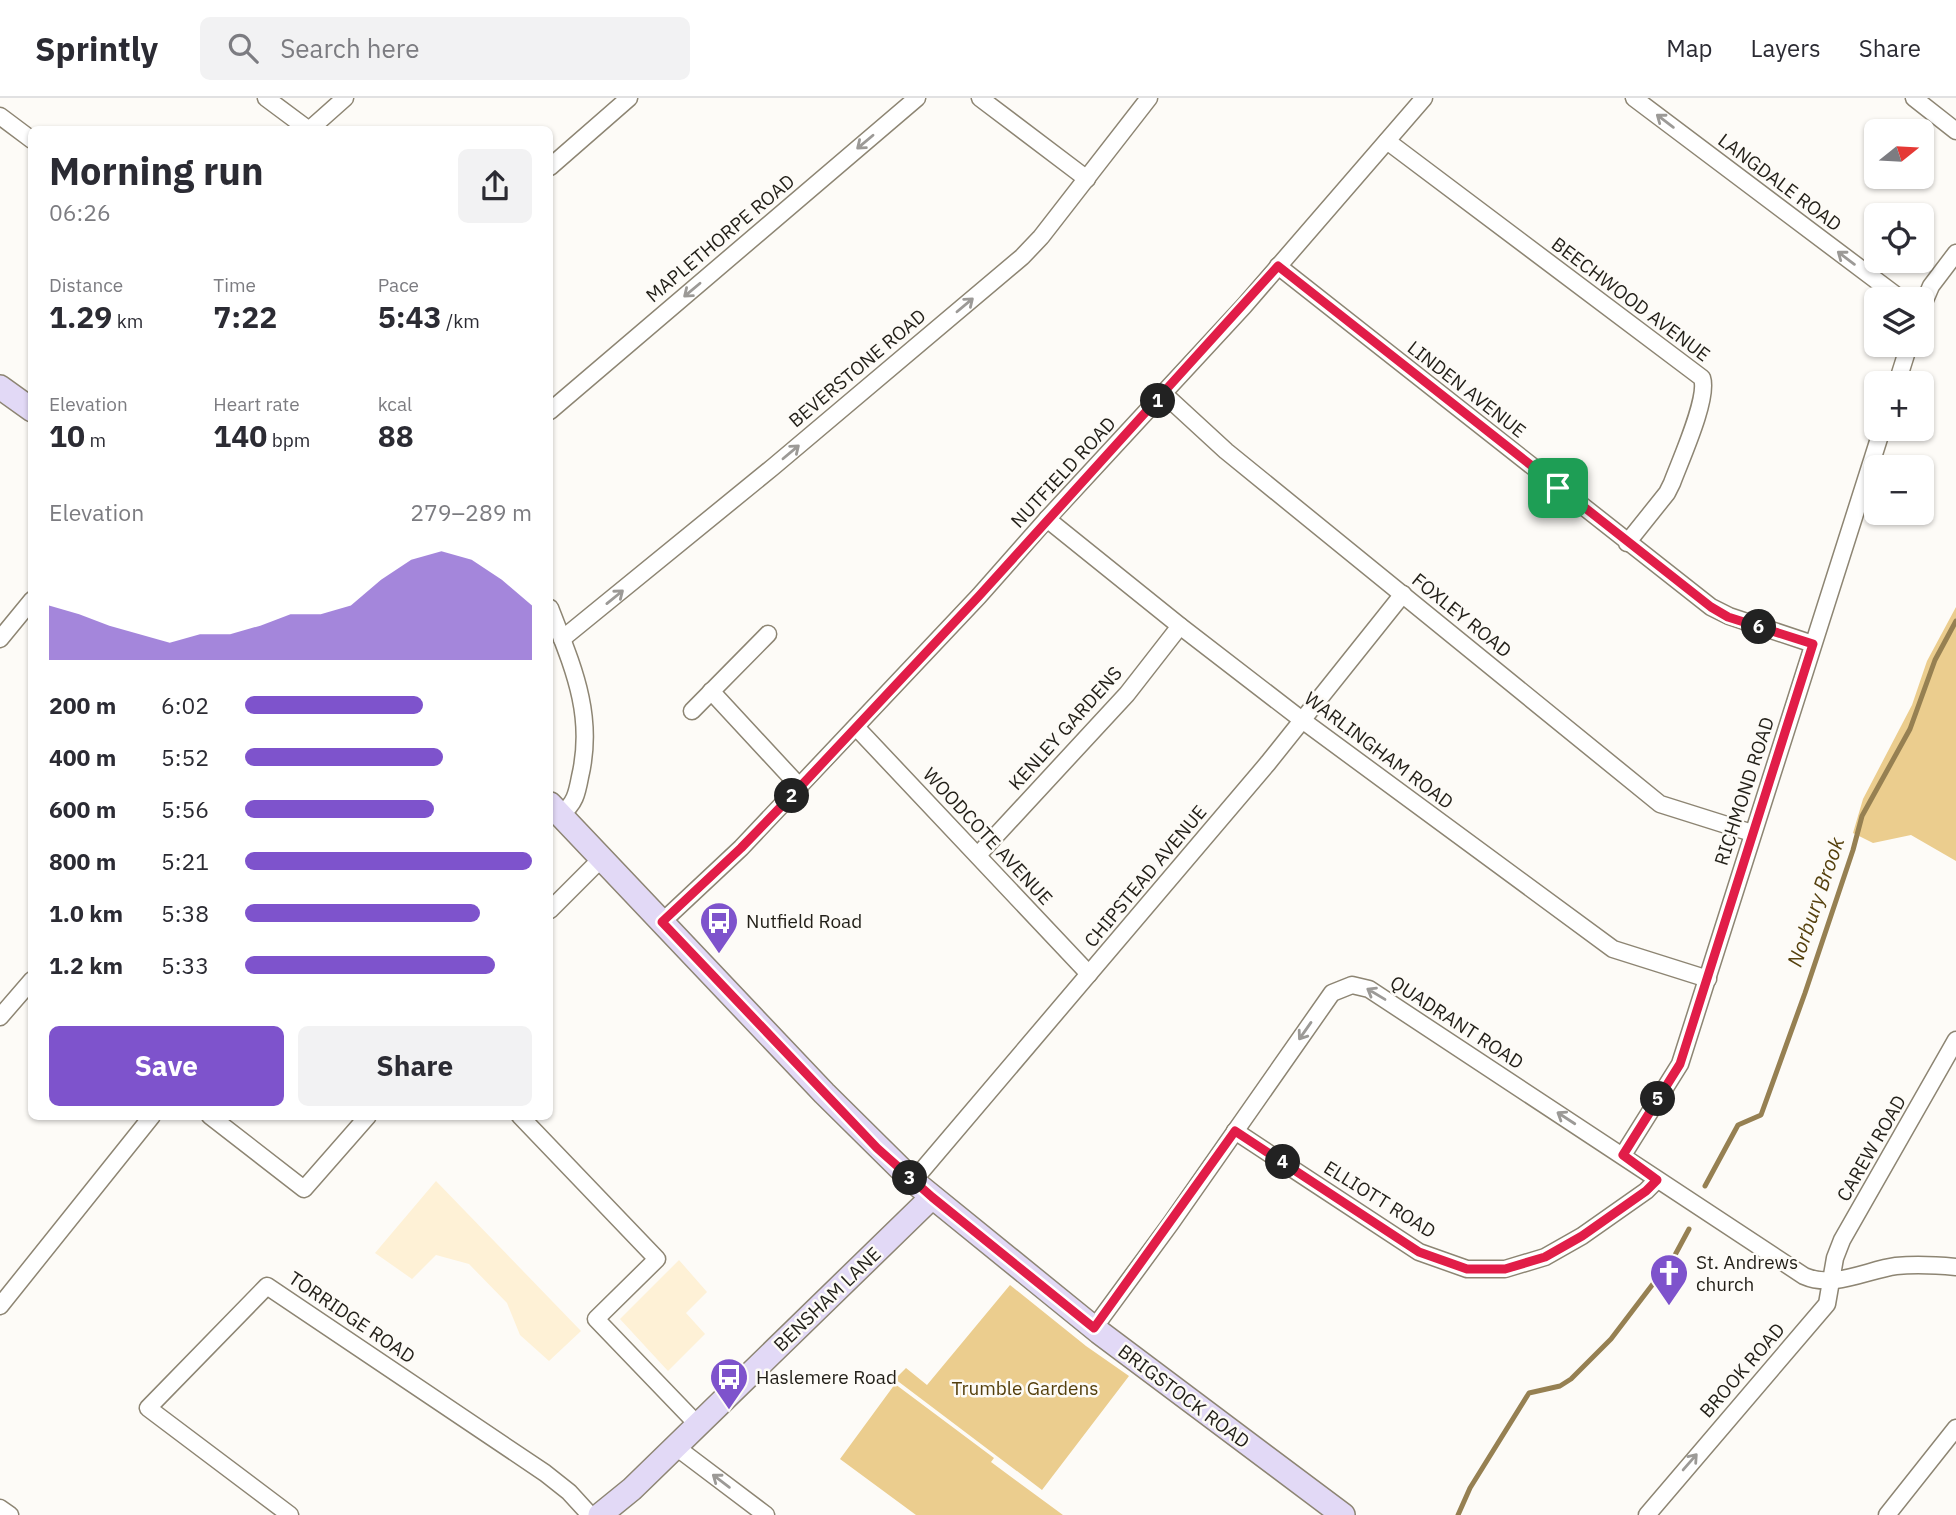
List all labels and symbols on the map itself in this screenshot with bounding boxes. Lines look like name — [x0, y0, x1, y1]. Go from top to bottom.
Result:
one-way arrow — [1656, 114, 1675, 128]
north arrow — [1864, 119, 1934, 189]
street label: LANGDALE ROAD — [1713, 128, 1847, 236]
one-way arrow — [856, 134, 874, 150]
street label: MAPLETHORPE ROAD — [641, 169, 799, 307]
street label: BEECHWOOD AVENUE — [1547, 232, 1715, 366]
one-way arrow — [1837, 251, 1856, 266]
one-way arrow — [683, 282, 701, 298]
one-way arrow — [955, 297, 973, 313]
street label: BEVERSTONE ROAD — [783, 304, 931, 432]
street label: LINDEN AVENUE — [1403, 335, 1531, 443]
pin: 1 — [1140, 384, 1176, 418]
street label: NUTFIELD ROAD — [1005, 411, 1121, 533]
one-way arrow — [781, 444, 799, 460]
pin — [1528, 458, 1588, 518]
street label: FOXLEY ROAD — [1407, 568, 1517, 662]
one-way arrow — [606, 589, 624, 605]
pin: 6 — [1742, 610, 1776, 644]
street label: KENLEY GARDENS — [1003, 661, 1127, 795]
street label: WARLINGHAM ROAD — [1300, 686, 1458, 814]
street label: RICHMOND ROAD — [1709, 714, 1779, 868]
street label: WOODCOTE AVENUE — [918, 762, 1058, 910]
pin: 2 — [774, 778, 810, 814]
street label: CHIPSTEAD AVENUE — [1079, 800, 1211, 952]
water label: Norbury Brook — [1780, 832, 1851, 970]
bus stop icon: Nutfield Road — [698, 900, 740, 955]
place label: Nutfield Road — [746, 909, 862, 933]
street label: QUADRANT ROAD — [1386, 970, 1528, 1074]
one-way arrow — [1366, 986, 1386, 1000]
one-way arrow — [1298, 1021, 1312, 1040]
pin: 5 — [1640, 1082, 1676, 1116]
street label: CAREW ROAD — [1831, 1091, 1911, 1205]
one-way arrow — [1557, 1111, 1577, 1125]
pin: 4 — [1266, 1144, 1300, 1180]
street label: ELLIOTT ROAD — [1320, 1155, 1440, 1243]
pin: 3 — [892, 1160, 928, 1196]
street label: BENSHAM LANE — [768, 1242, 886, 1356]
place label: St. Andrews church — [1696, 1250, 1798, 1296]
church icon: St. Andrews church — [1648, 1252, 1690, 1307]
street label: TORRIDGE ROAD — [284, 1266, 420, 1368]
street label: BROOK ROAD — [1694, 1318, 1790, 1422]
street label: BRIGSTOCK ROAD — [1113, 1339, 1255, 1453]
bus stop icon: Haslemere Road — [708, 1356, 750, 1411]
place label: Haslemere Road — [756, 1365, 897, 1389]
park label: Trumble Gardens — [951, 1376, 1099, 1400]
one-way arrow — [1682, 1453, 1698, 1471]
one-way arrow — [712, 1473, 730, 1488]

